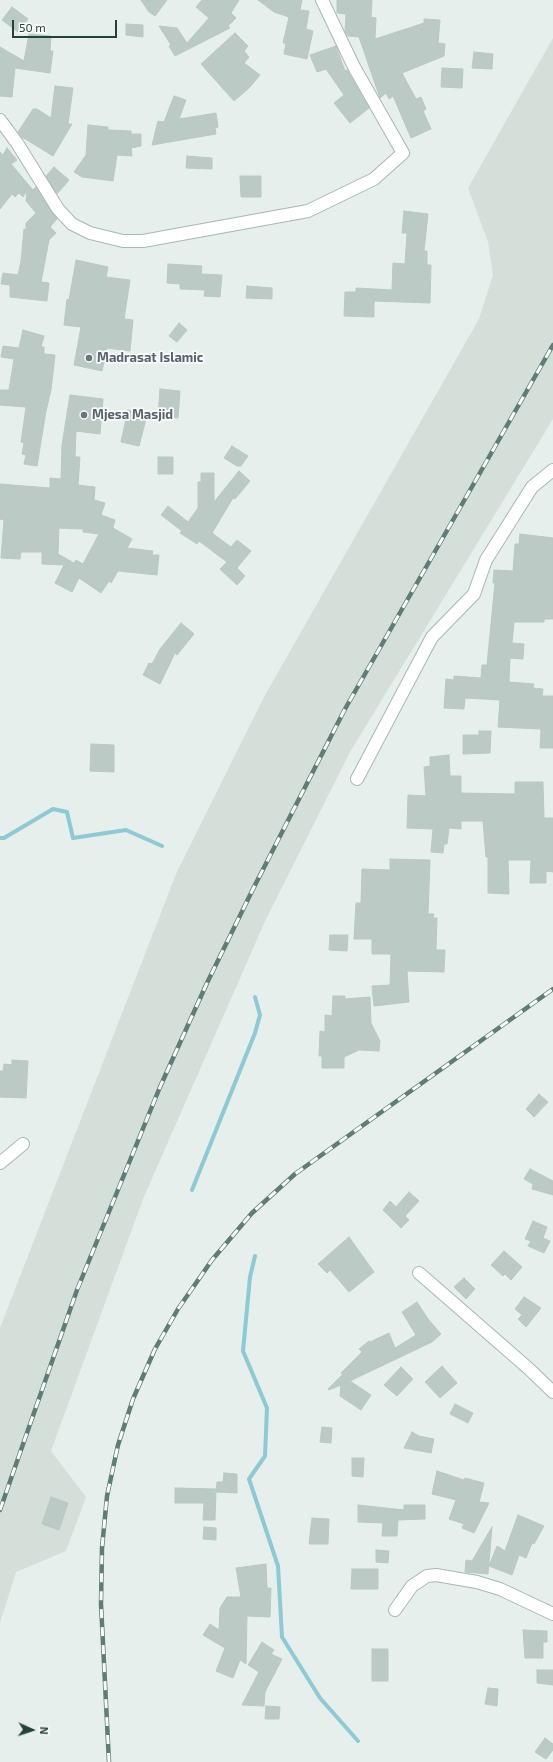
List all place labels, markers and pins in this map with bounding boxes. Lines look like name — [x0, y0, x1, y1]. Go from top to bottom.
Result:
place label: Madrasat Islamic — [97, 350, 203, 366]
marker: Madrasat Islamic — [84, 353, 94, 363]
place label: Mjesa Masjid — [92, 407, 173, 423]
marker: Mjesa Masjid — [79, 410, 89, 420]

